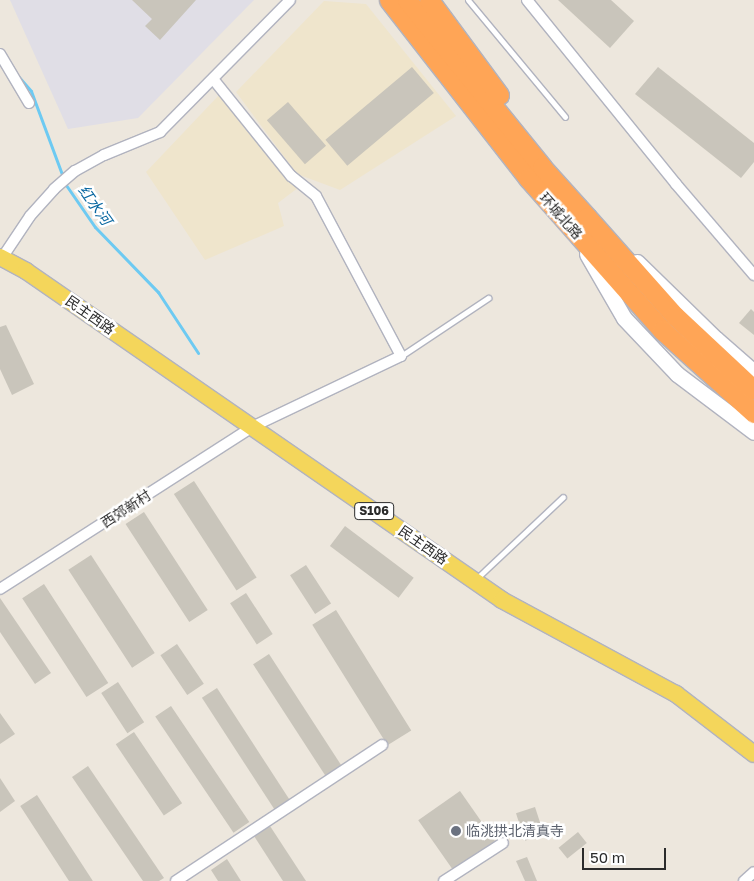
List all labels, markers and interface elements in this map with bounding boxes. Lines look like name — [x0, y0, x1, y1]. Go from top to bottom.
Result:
water label: 红水河 — [74, 182, 116, 228]
street label: 环城北路 — [536, 190, 586, 242]
street label: 民主西路 — [62, 292, 118, 338]
street label: 西郊新村 — [98, 487, 154, 531]
road number: S106 — [354, 502, 394, 520]
street label: 民主西路 — [395, 522, 451, 568]
place label: 临洮拱北清真寺 — [466, 823, 564, 839]
marker: 临洮拱北清真寺 — [450, 825, 462, 837]
scale bar — [584, 838, 668, 870]
text: 50 m — [590, 848, 625, 866]

